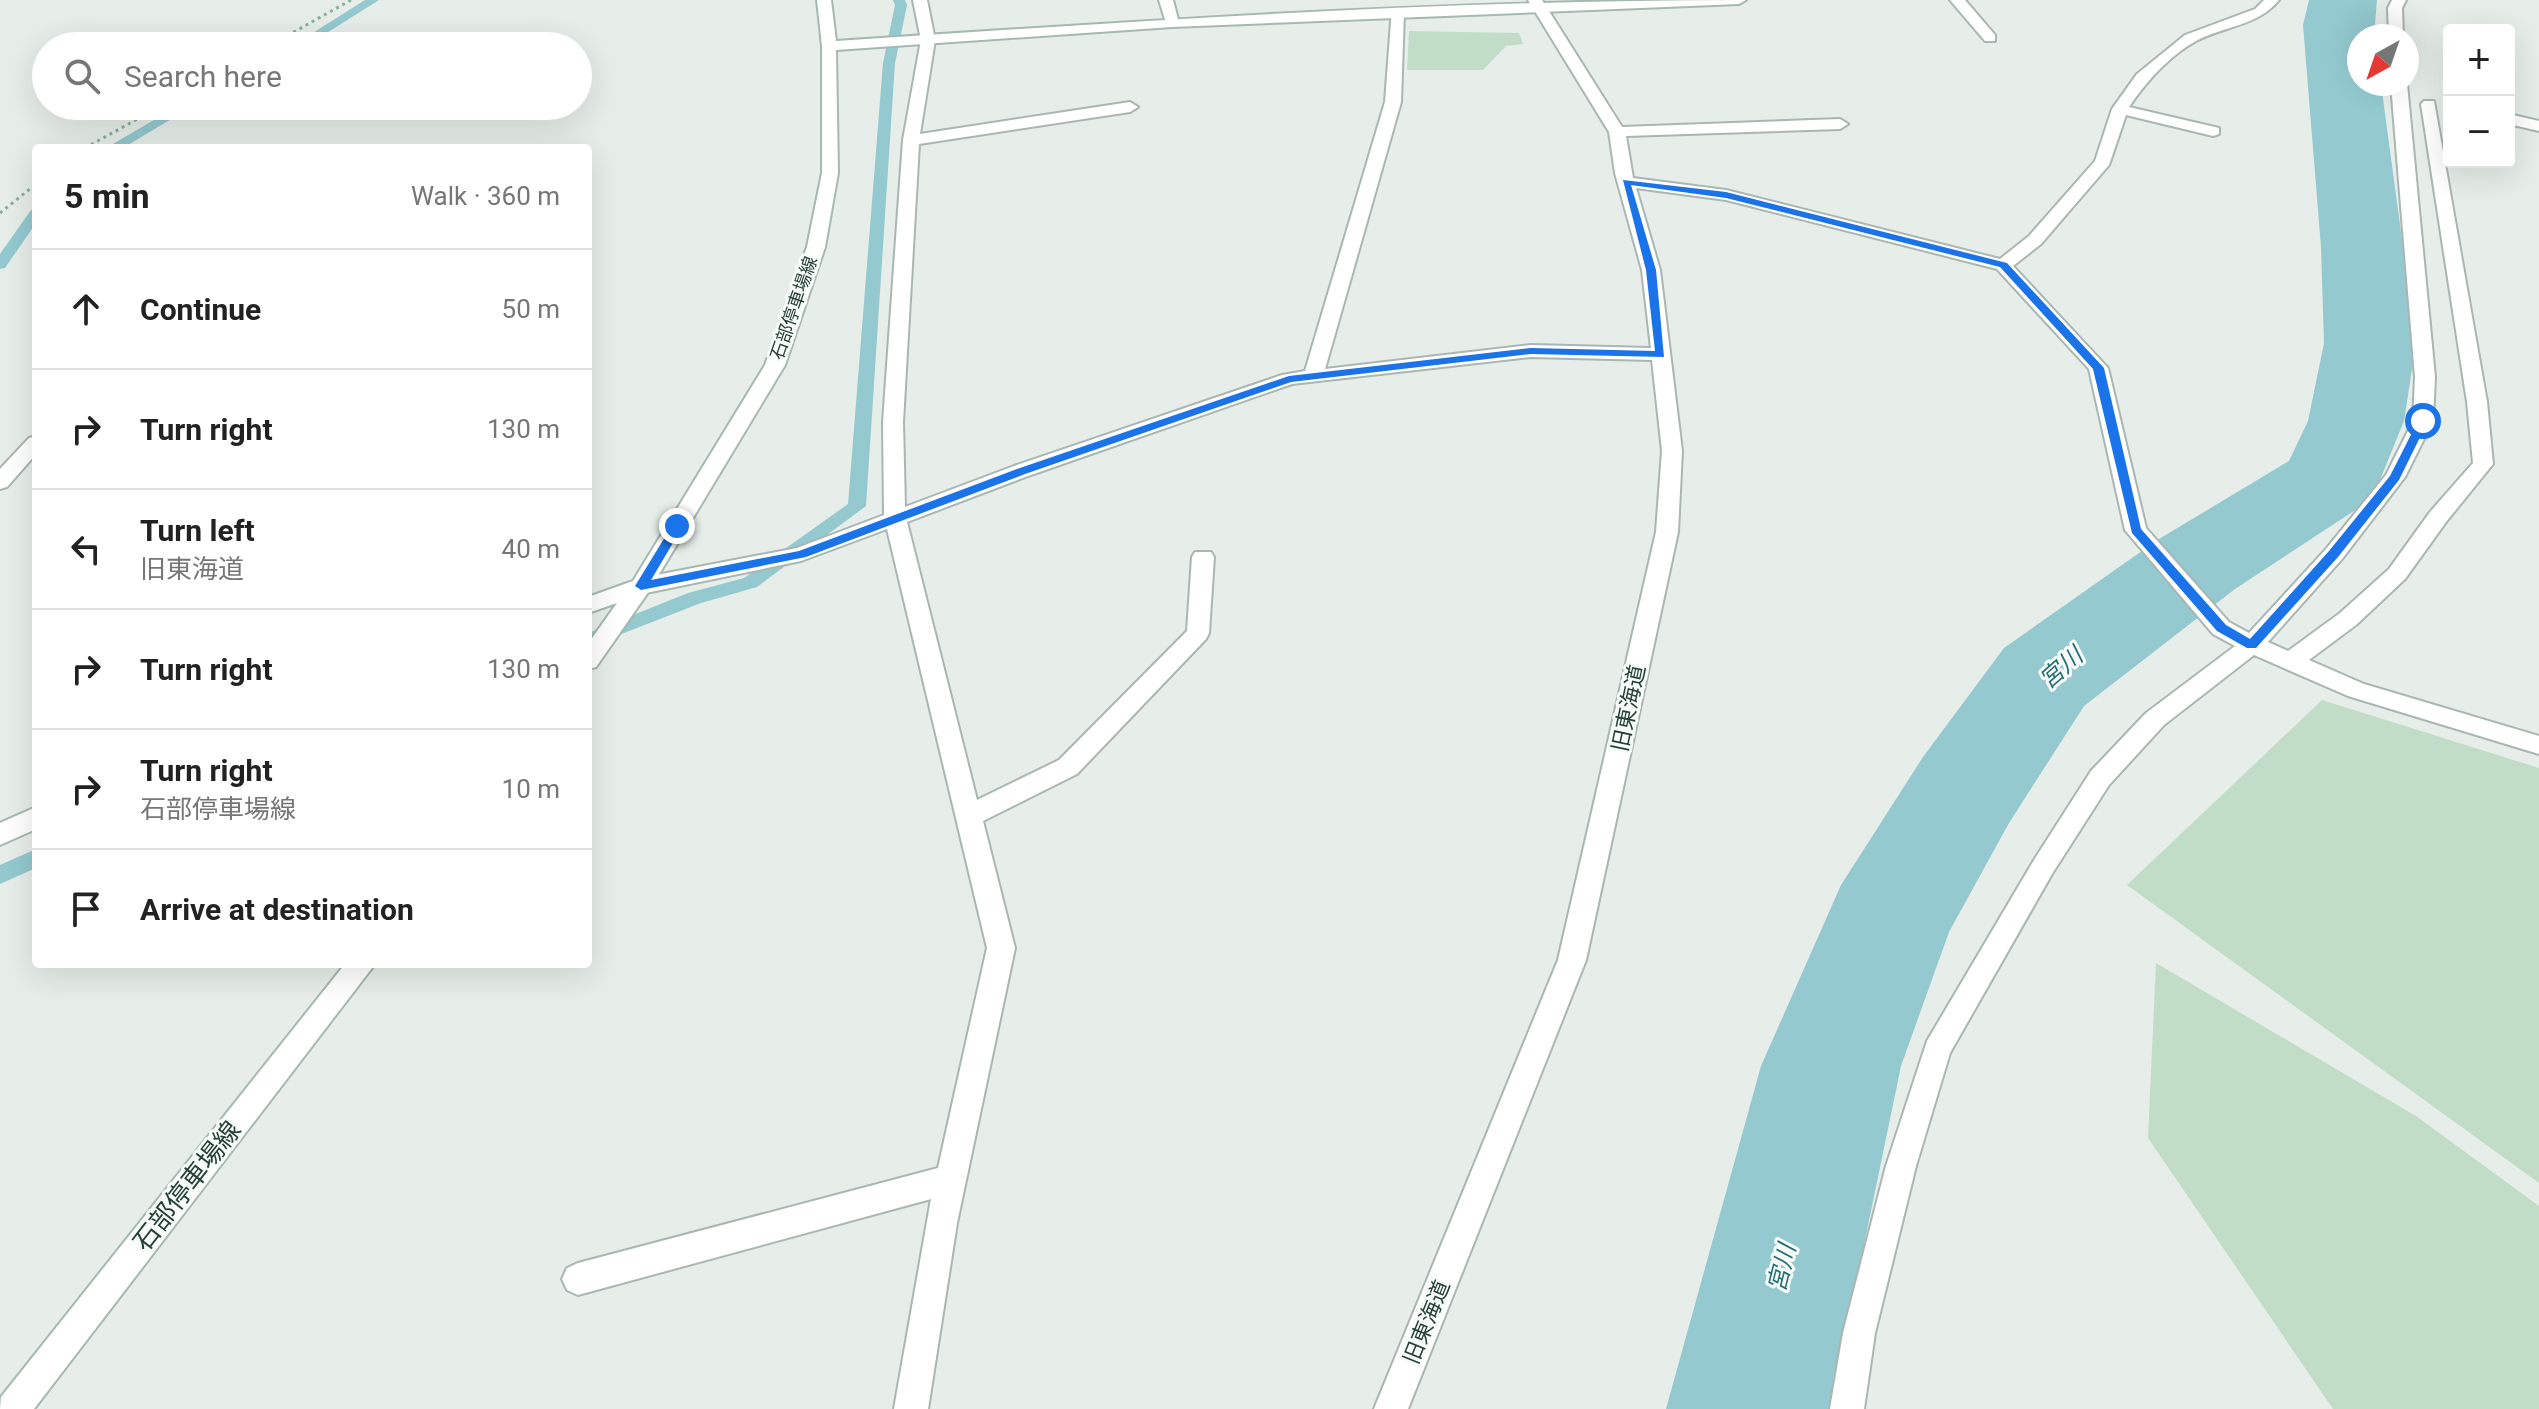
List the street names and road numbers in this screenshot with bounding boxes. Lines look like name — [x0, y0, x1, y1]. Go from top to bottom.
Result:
street label: 石部停車場線 — [766, 253, 821, 362]
street label: 旧東海道 — [1607, 662, 1650, 754]
street label: 石部停車場線 — [127, 1115, 247, 1257]
street label: 旧東海道 — [1398, 1277, 1455, 1368]

